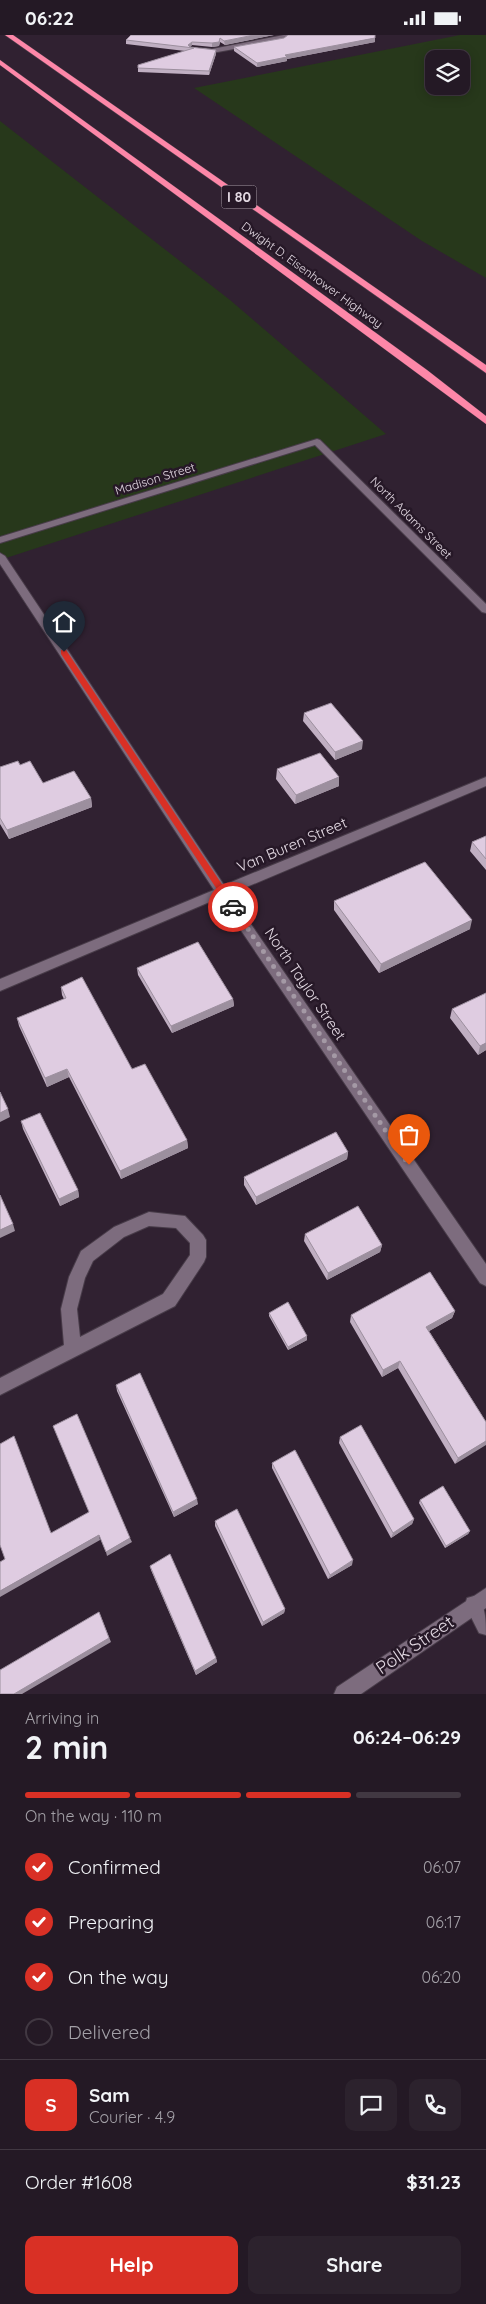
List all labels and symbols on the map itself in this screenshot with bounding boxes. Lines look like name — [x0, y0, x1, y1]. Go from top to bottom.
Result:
road number: I 80 — [222, 185, 256, 208]
street label: Dwight D. Eisenhower Highway — [239, 218, 386, 331]
street label: Madison Street — [113, 459, 197, 498]
street label: North Adams Street — [367, 474, 455, 562]
pin — [43, 601, 85, 652]
street label: Van Buren Street — [234, 813, 350, 876]
courier — [208, 882, 258, 932]
street label: North Taylor Street — [261, 924, 350, 1044]
pin — [388, 1114, 430, 1165]
street label: Polk Street — [371, 1610, 458, 1679]

